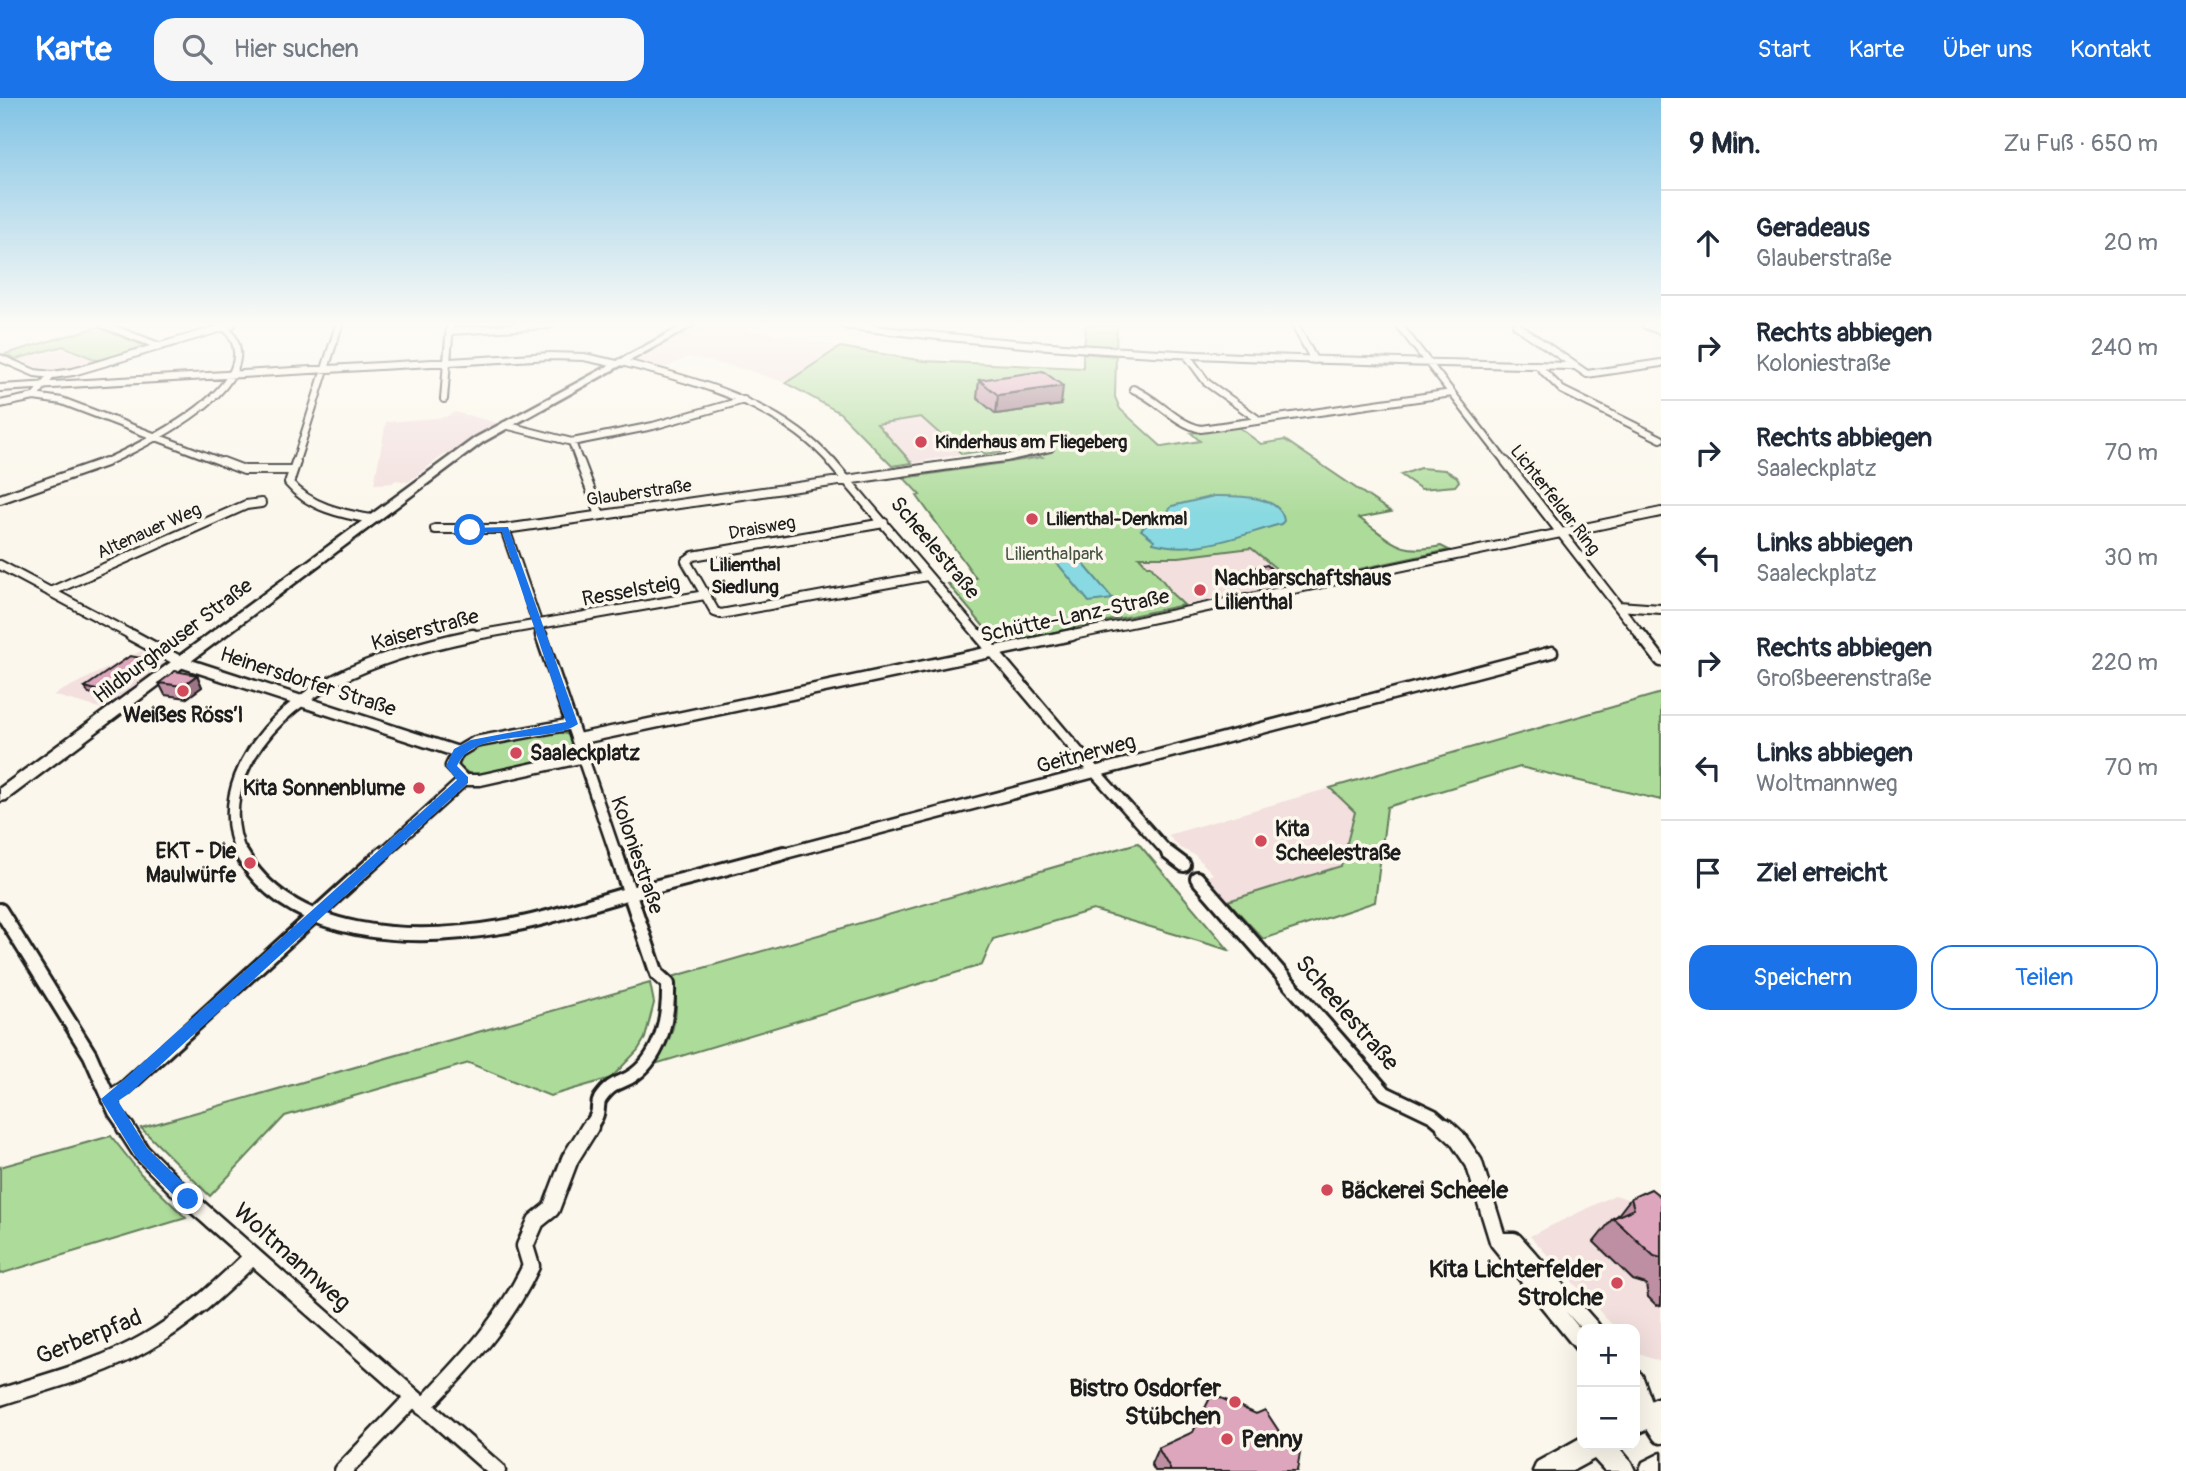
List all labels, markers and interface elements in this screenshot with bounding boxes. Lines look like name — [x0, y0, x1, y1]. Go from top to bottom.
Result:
search box — [154, 18, 644, 81]
text: Karte — [35, 29, 112, 70]
icon: search — [178, 30, 216, 68]
text: Hier suchen — [234, 33, 359, 65]
text: Start — [1758, 35, 1811, 64]
text: Karte — [1849, 35, 1904, 64]
text: Über uns — [1942, 35, 2032, 64]
text: Kontakt — [2070, 35, 2151, 64]
text: 9 Min. — [1689, 125, 1761, 162]
text: Zu Fuß · 650 m — [2003, 129, 2158, 158]
text: Geradeaus — [1756, 212, 1870, 244]
icon: ahead — [1689, 224, 1727, 262]
text: 20 m — [2104, 228, 2158, 257]
text: Glauberstraße — [1756, 244, 1891, 273]
text: Rechts abbiegen — [1756, 317, 1932, 349]
icon: right — [1689, 329, 1727, 367]
text: 240 m — [2091, 333, 2158, 362]
text: Koloniestraße — [1756, 349, 1891, 378]
text: Rechts abbiegen — [1756, 422, 1932, 454]
place label: Kinderhaus am Fliegeberg — [935, 431, 1127, 454]
marker: Kinderhaus am Fliegeberg — [913, 434, 929, 450]
icon: right — [1689, 434, 1727, 472]
text: 70 m — [2105, 438, 2158, 467]
street label: Lichterfelder Ring — [1505, 440, 1605, 560]
text: Saaleckplatz — [1756, 454, 1876, 483]
street label: Glauberstraße — [585, 474, 693, 512]
street label: Scheelestraße — [884, 491, 986, 605]
street label: Altenauer Weg — [93, 498, 205, 564]
place label: Lilienthal-Denkmal — [1046, 508, 1188, 531]
street label: Draisweg — [727, 511, 797, 545]
marker: Lilienthal-Denkmal — [1024, 511, 1040, 527]
route start — [454, 514, 485, 545]
text: Links abbiegen — [1756, 527, 1913, 559]
icon: left — [1689, 539, 1727, 577]
park label: Lilienthalpark — [1005, 543, 1104, 566]
text: 30 m — [2104, 543, 2158, 572]
district label: Lilienthal Siedlung — [709, 553, 781, 599]
text: Saaleckplatz — [1756, 559, 1876, 588]
place label: Nachbarschaftshaus Lilienthal — [1214, 565, 1392, 616]
street label: Resselsteig — [580, 569, 682, 613]
street label: Hildburghauser Straße — [88, 572, 259, 710]
marker: Nachbarschaftshaus Lilienthal — [1192, 582, 1208, 598]
street label: Schütte-Lanz-Straße — [978, 583, 1173, 649]
street label: Kaiserstraße — [368, 603, 482, 657]
text: Rechts abbiegen — [1756, 632, 1932, 664]
street label: Heinersdorfer Straße — [217, 641, 400, 723]
icon: right — [1689, 644, 1727, 682]
text: 220 m — [2091, 648, 2158, 677]
text: Großbeerenstraße — [1756, 664, 1931, 693]
marker: Weißes Röss’l — [175, 683, 191, 699]
place label: Weißes Röss’l — [123, 702, 243, 729]
street label: Geitnerweg — [1034, 728, 1138, 780]
text: Links abbiegen — [1756, 737, 1913, 769]
place label: Saaleckplatz — [530, 740, 640, 767]
marker: Saaleckplatz — [508, 745, 524, 761]
icon: left — [1689, 749, 1727, 787]
text: 70 m — [2105, 753, 2158, 782]
text: Woltmannweg — [1756, 769, 1898, 798]
place label: Kita Sonnenblume — [243, 775, 406, 802]
marker: Kita Sonnenblume — [411, 780, 427, 796]
street label: Koloniestraße — [604, 792, 670, 918]
place label: Kita Scheelestraße — [1275, 816, 1401, 867]
marker: Kita Scheelestraße — [1253, 833, 1269, 849]
place label: EKT - Die Maulwürfe — [146, 838, 237, 889]
icon: arrive — [1689, 854, 1727, 892]
marker: EKT - Die Maulwürfe — [242, 855, 258, 871]
text: Ziel erreicht — [1756, 857, 1887, 889]
button: Speichern — [1689, 945, 1917, 1010]
button: Teilen — [1931, 945, 2158, 1010]
street label: Scheelestraße — [1289, 949, 1405, 1077]
place label: Bäckerei Scheele — [1341, 1176, 1509, 1205]
marker: Bäckerei Scheele — [1319, 1182, 1335, 1198]
route end — [172, 1183, 203, 1214]
street label: Woltmannweg — [227, 1197, 357, 1317]
place label: Kita Lichterfelder Strolche — [1429, 1255, 1604, 1312]
marker: Kita Lichterfelder Strolche — [1609, 1275, 1625, 1291]
street label: Gerberpfad — [32, 1303, 146, 1371]
map controls — [1577, 1324, 1640, 1450]
button: + — [1577, 1324, 1640, 1387]
place label: Bistro Osdorfer Stübchen — [1069, 1374, 1221, 1431]
button: − — [1577, 1387, 1640, 1450]
marker: Bistro Osdorfer Stübchen — [1227, 1394, 1243, 1410]
place label: Penny — [1241, 1425, 1303, 1454]
marker: Penny — [1219, 1431, 1235, 1447]

